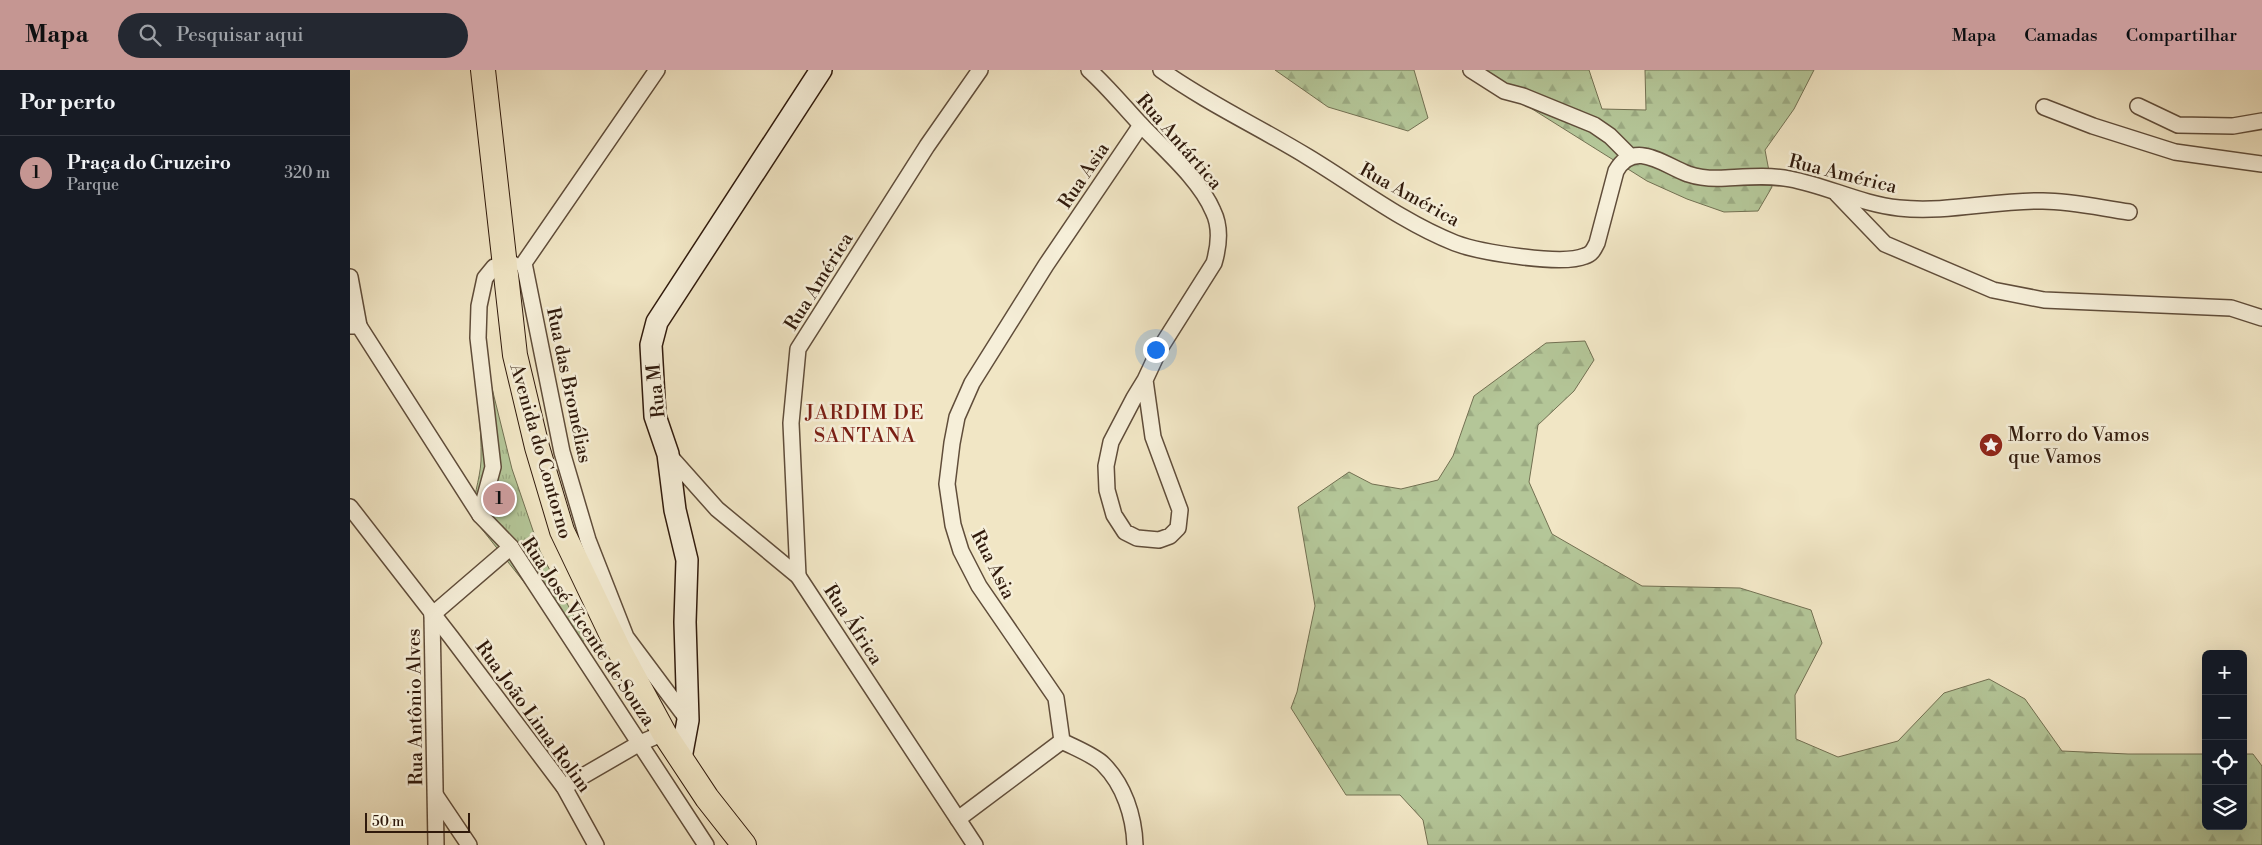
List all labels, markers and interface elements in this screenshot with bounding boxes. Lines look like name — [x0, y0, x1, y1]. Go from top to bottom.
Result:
search box — [118, 13, 468, 58]
text: Mapa — [25, 20, 88, 50]
icon: search — [136, 21, 164, 49]
text: Pesquisar aqui — [176, 23, 304, 47]
text: Mapa — [1952, 24, 1996, 47]
text: Camadas — [2024, 24, 2098, 47]
text: Compartilhar — [2126, 24, 2237, 47]
street label: Rua Antártica — [1131, 89, 1228, 195]
text: Por perto — [20, 90, 116, 116]
street label: Rua Asia — [1053, 138, 1115, 213]
street label: Rua América — [1786, 149, 1900, 199]
text: Praça do Cruzeiro — [67, 151, 231, 175]
street label: Rua América — [1355, 158, 1464, 232]
text: 1 — [32, 163, 40, 183]
text: 320 m — [284, 163, 330, 183]
text: Parque — [67, 175, 119, 195]
street label: Rua América — [779, 228, 859, 335]
street label: Rua das Bromélias — [541, 305, 597, 465]
your location — [1143, 337, 1169, 363]
street label: Avenida do Contorno — [504, 360, 578, 542]
street label: Rua M — [641, 362, 671, 419]
district label: JARDIM DE SANTANA — [804, 401, 925, 449]
place label: Morro do Vamos que Vamos — [2008, 423, 2149, 469]
place icon: Morro do Vamos que Vamos — [1978, 432, 2004, 458]
pin: 1 — [483, 480, 515, 518]
street label: Rua Asia — [965, 526, 1021, 604]
street label: Rua José Vicente de Souza — [516, 532, 661, 731]
street label: Rua África — [818, 579, 889, 670]
street label: Rua Antônio Alves — [402, 628, 428, 786]
street label: Rua João Lima Rolim — [470, 636, 597, 797]
map controls — [2202, 650, 2247, 830]
button: + — [2202, 650, 2247, 695]
button: − — [2202, 695, 2247, 740]
button: locate — [2202, 740, 2247, 785]
button: layers — [2202, 785, 2247, 830]
scale bar — [365, 810, 470, 833]
text: 50 m — [372, 813, 404, 831]

